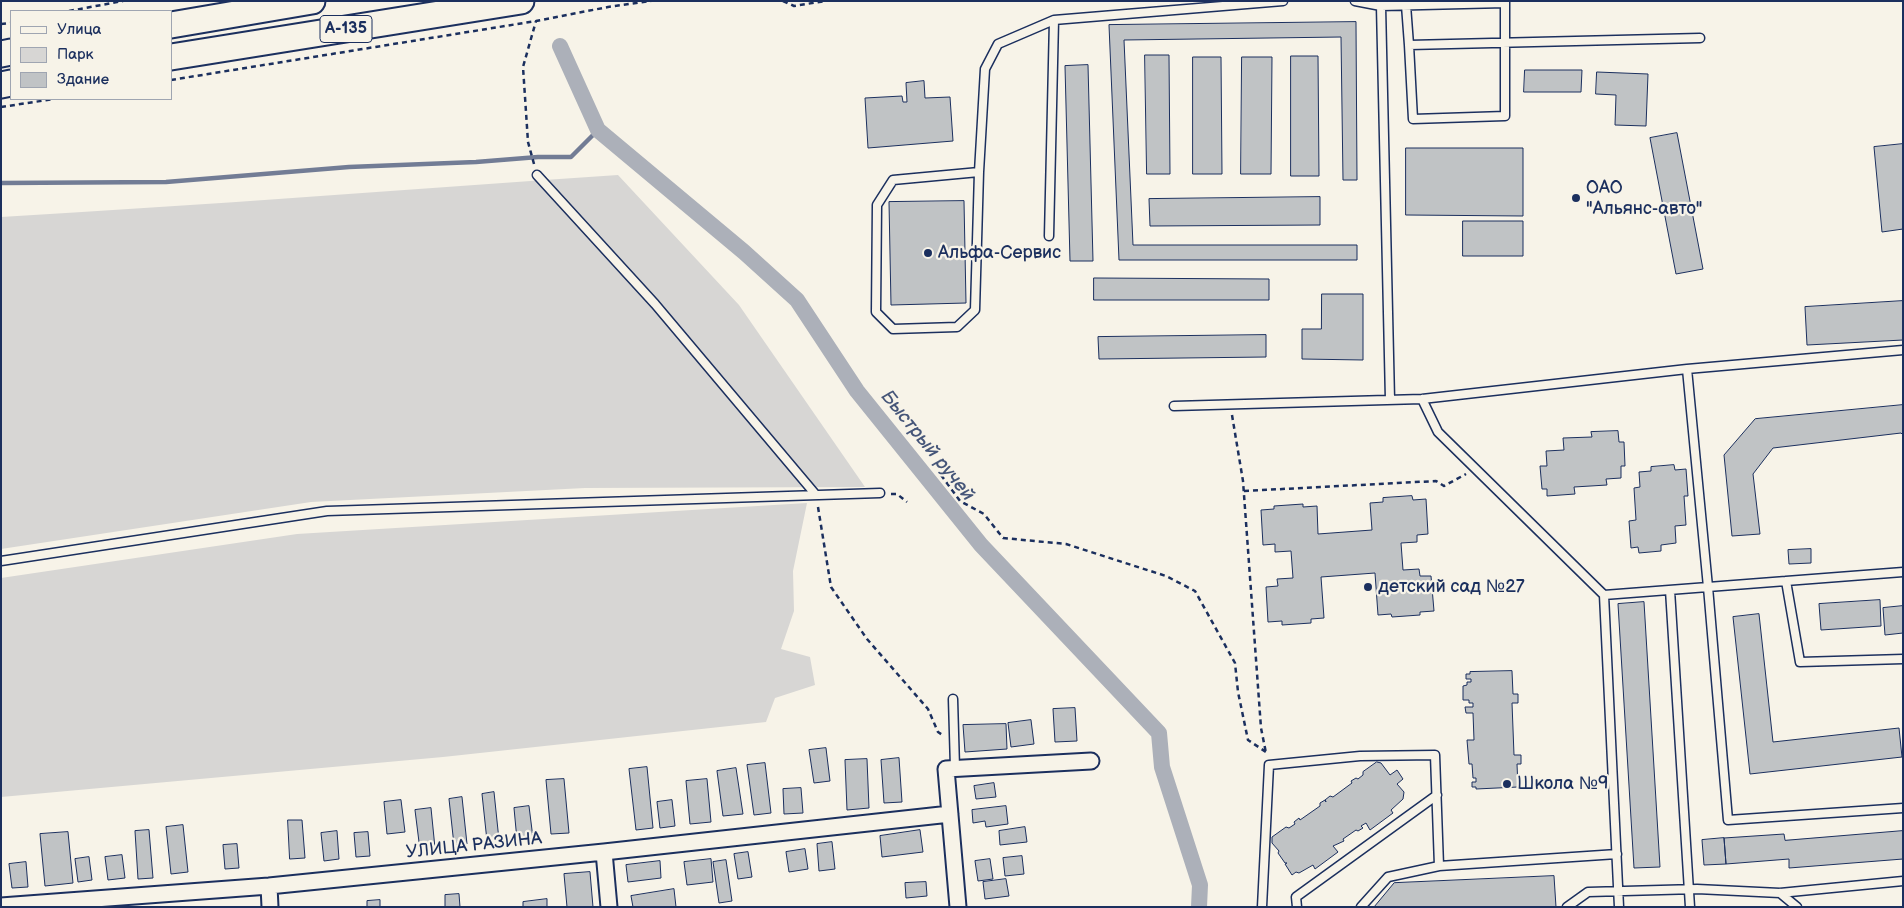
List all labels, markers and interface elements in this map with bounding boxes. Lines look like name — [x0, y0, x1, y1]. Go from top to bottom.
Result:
legend — [10, 10, 172, 100]
road number: А-135 — [320, 15, 372, 42]
text: Улица — [57, 20, 101, 39]
text: Парк — [57, 45, 94, 64]
text: Здание — [57, 70, 109, 89]
place label: ОАО "Альянс-авто" — [1586, 177, 1703, 220]
marker: ОАО "Альянс-авто" — [1570, 192, 1582, 204]
place label: Альфа-Сервис — [938, 242, 1061, 264]
marker: Альфа-Сервис — [922, 247, 934, 259]
water label: Быстрый ручей — [875, 386, 979, 506]
place label: детский сад №27 — [1378, 576, 1525, 598]
marker: детский сад №27 — [1362, 581, 1374, 593]
place label: Школа №9 — [1517, 773, 1608, 795]
marker: Школа №9 — [1501, 778, 1513, 790]
street label: УЛИЦА РАЗИНА — [405, 828, 543, 864]

